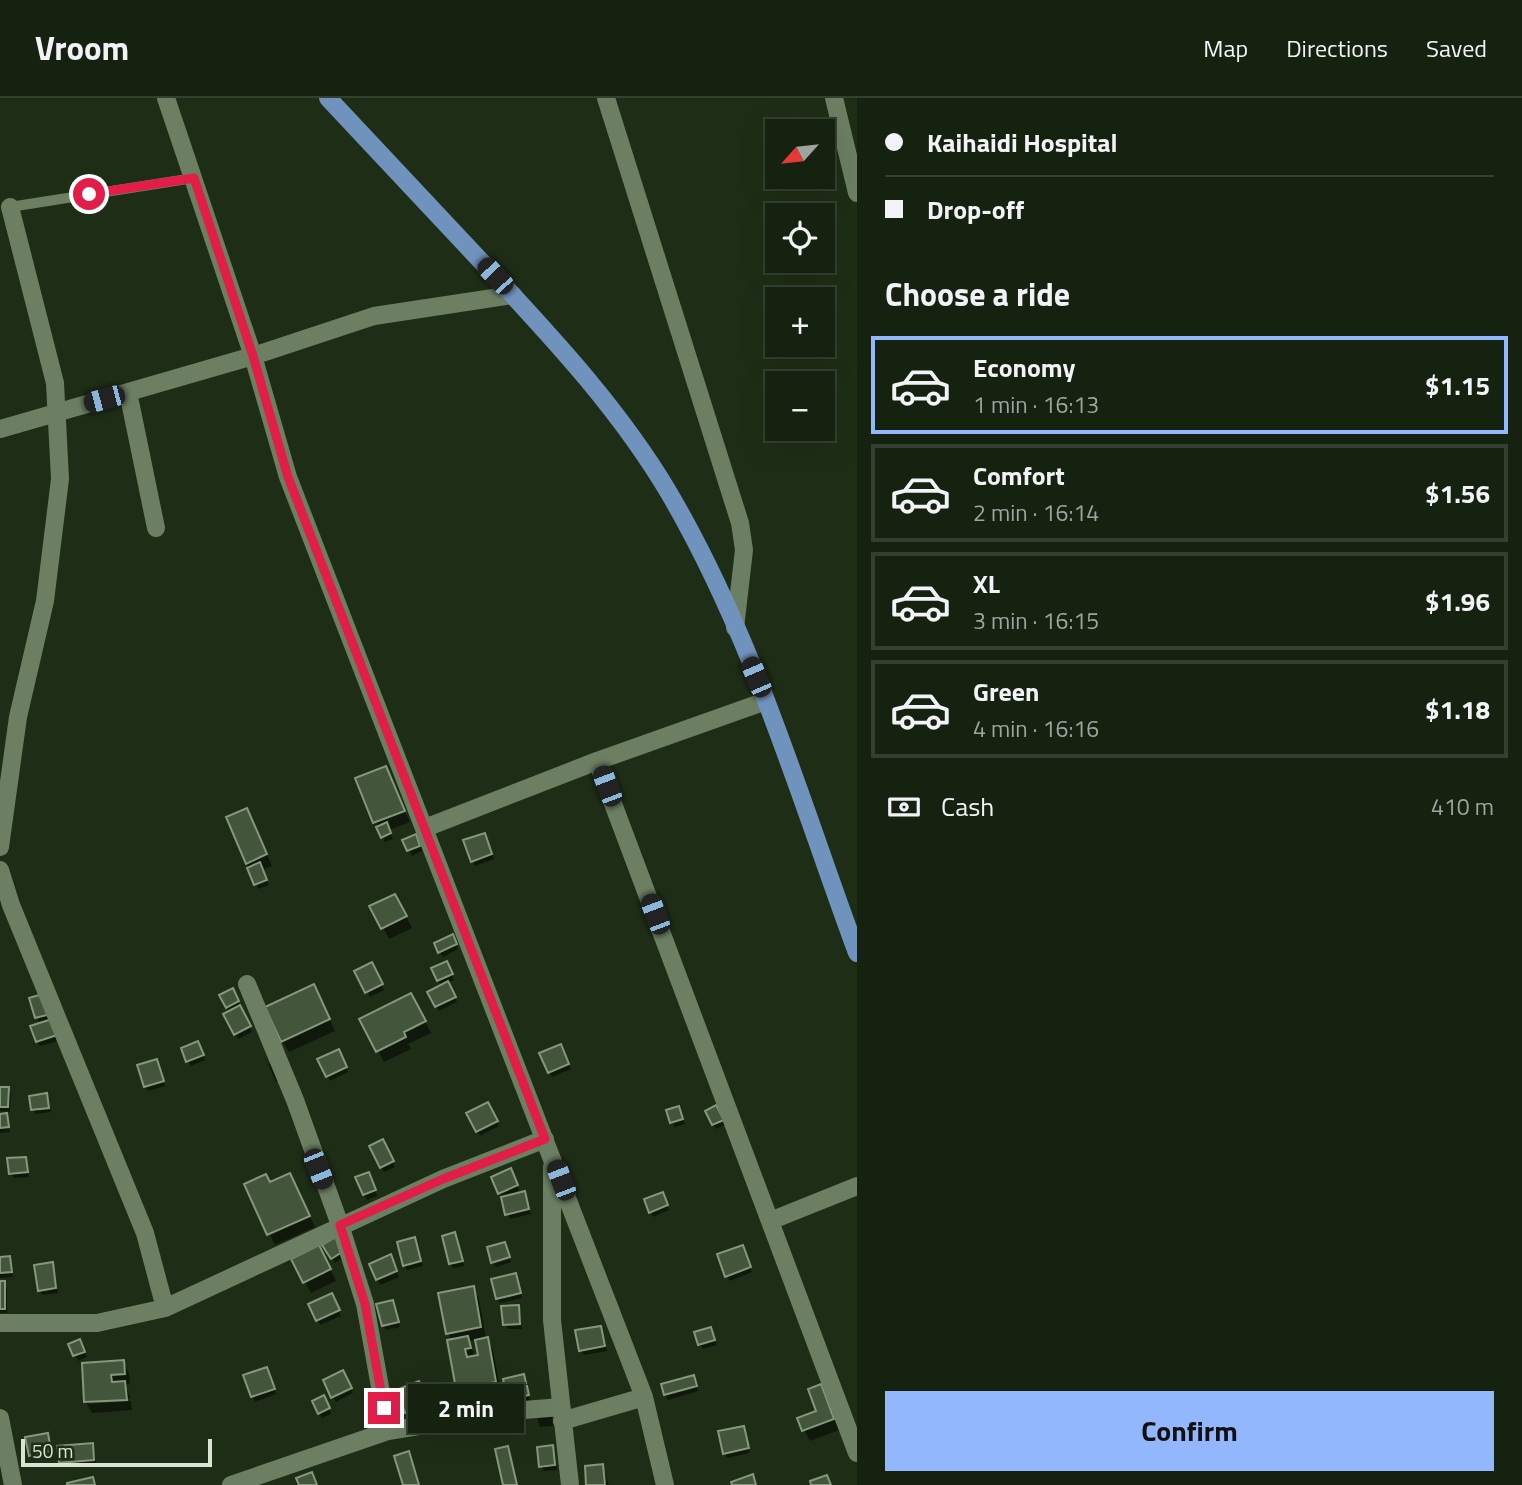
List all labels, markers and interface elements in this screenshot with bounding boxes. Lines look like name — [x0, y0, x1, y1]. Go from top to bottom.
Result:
text: Vroom — [35, 23, 129, 73]
text: Map — [1203, 30, 1248, 66]
text: Directions — [1286, 30, 1388, 66]
text: Saved — [1426, 30, 1487, 66]
north arrow — [765, 119, 835, 189]
map controls — [765, 119, 835, 441]
text: Kaihaidi Hospital — [927, 123, 1118, 162]
route start — [73, 178, 105, 210]
text: Drop-off — [927, 190, 1024, 229]
button: locate — [765, 203, 835, 273]
car — [473, 253, 518, 299]
text: Choose a ride — [885, 270, 1070, 318]
button: + — [765, 287, 835, 357]
text: Economy — [973, 348, 1075, 387]
icon: car — [889, 354, 952, 417]
text: $1.15 — [1425, 366, 1490, 405]
button: − — [765, 371, 835, 441]
car — [81, 383, 128, 415]
text: 1 min · 16:13 — [973, 387, 1099, 422]
text: Comfort — [973, 456, 1065, 495]
icon: car — [889, 462, 952, 525]
text: $1.56 — [1425, 474, 1490, 513]
text: 2 min · 16:14 — [973, 495, 1099, 530]
text: XL — [973, 564, 1000, 603]
icon: car — [889, 570, 952, 633]
text: $1.96 — [1425, 582, 1490, 621]
text: 3 min · 16:15 — [973, 603, 1099, 638]
car — [739, 654, 774, 700]
text: Green — [973, 672, 1039, 711]
icon: car — [889, 678, 952, 741]
text: $1.18 — [1425, 690, 1490, 729]
text: 4 min · 16:16 — [973, 711, 1099, 746]
car — [590, 763, 625, 809]
text: Cash — [941, 787, 994, 826]
icon: cash — [885, 788, 923, 826]
text: 410 m — [1431, 789, 1494, 824]
car — [638, 891, 673, 937]
car — [301, 1146, 336, 1192]
car — [544, 1157, 579, 1203]
callout: 2 min — [408, 1384, 524, 1432]
text: 2 min — [438, 1391, 494, 1426]
button: Confirm — [885, 1391, 1494, 1471]
route end — [368, 1392, 400, 1424]
scale bar — [21, 1436, 212, 1468]
text: 50 m — [32, 1436, 73, 1465]

